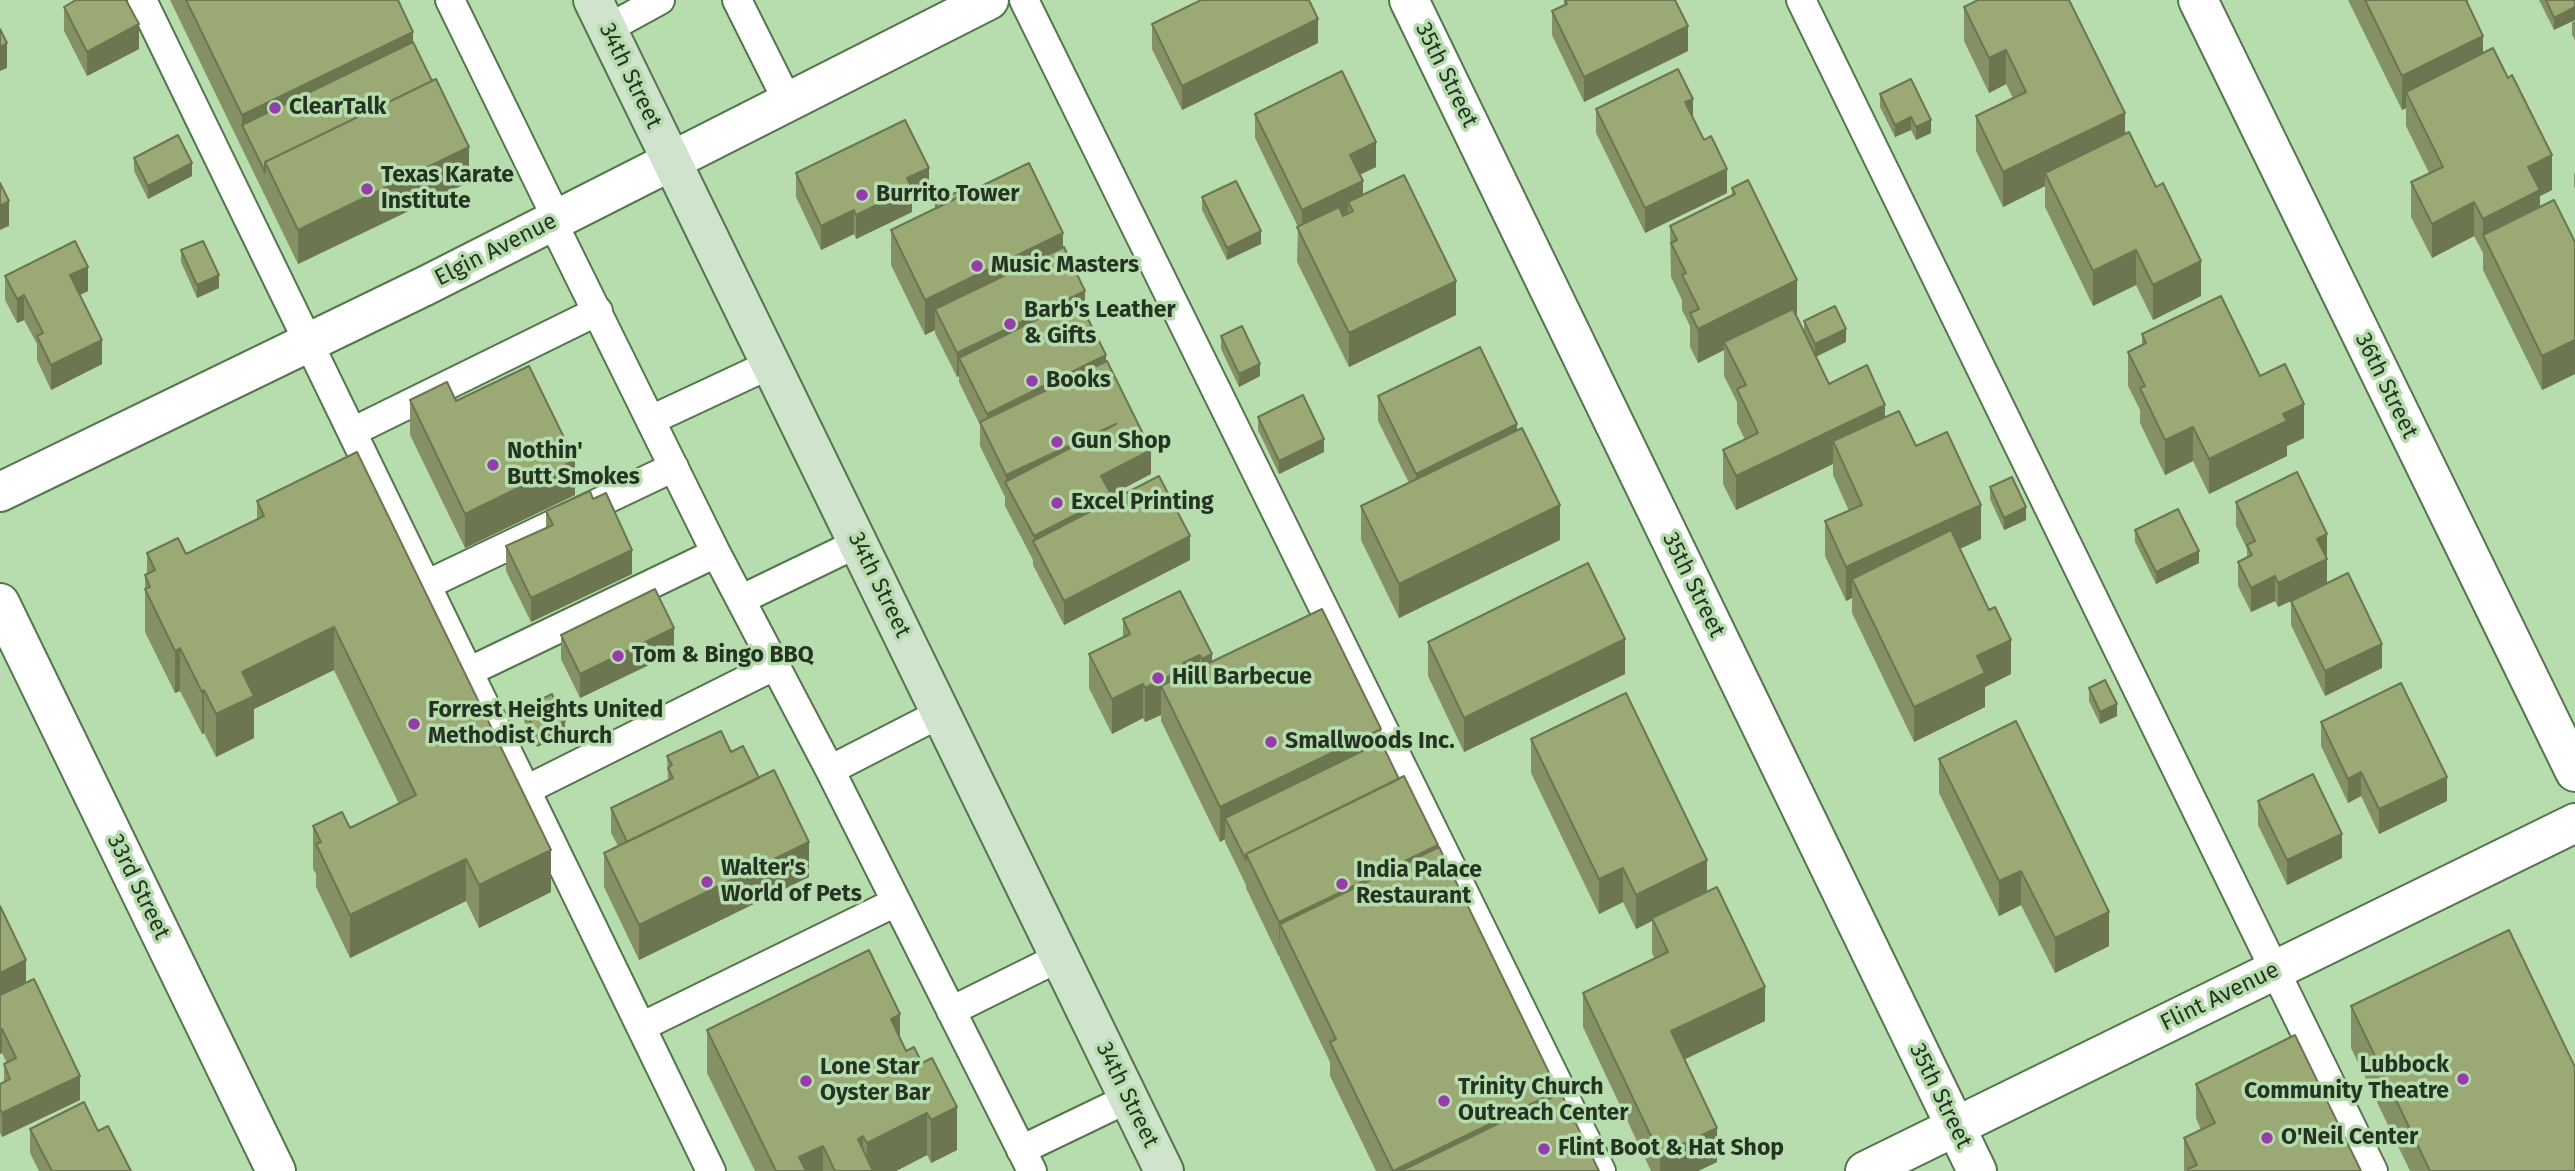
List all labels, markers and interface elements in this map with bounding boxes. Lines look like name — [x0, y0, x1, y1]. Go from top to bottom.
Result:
street label: 35th Street — [1409, 18, 1483, 132]
street label: 34th Street — [593, 19, 667, 133]
place label: ClearTalk — [289, 94, 386, 122]
marker: ClearTalk — [267, 100, 283, 116]
place label: Texas Karate Institute — [381, 162, 514, 216]
marker: Texas Karate Institute — [359, 181, 375, 197]
place label: Burrito Tower — [876, 181, 1019, 209]
marker: Burrito Tower — [854, 187, 870, 203]
street label: Elgin Avenue — [430, 207, 562, 293]
place label: Music Masters — [991, 252, 1139, 280]
marker: Music Masters — [969, 258, 985, 274]
place label: Barb's Leather & Gifts — [1024, 297, 1176, 351]
marker: Barb's Leather & Gifts — [1002, 316, 1018, 332]
street label: 36th Street — [2349, 329, 2423, 443]
place label: Books — [1046, 367, 1111, 395]
marker: Books — [1024, 373, 1040, 389]
place label: Gun Shop — [1071, 428, 1171, 456]
marker: Gun Shop — [1049, 434, 1065, 450]
place label: Nothin' Butt Smokes — [507, 438, 640, 492]
marker: Nothin' Butt Smokes — [485, 457, 501, 473]
place label: Excel Printing — [1071, 489, 1214, 517]
marker: Excel Printing — [1049, 495, 1065, 511]
street label: 34th Street — [842, 528, 916, 642]
street label: 35th Street — [1656, 528, 1730, 642]
place label: Tom & Bingo BBQ — [632, 642, 814, 670]
marker: Tom & Bingo BBQ — [610, 648, 626, 664]
place label: Hill Barbecue — [1172, 664, 1312, 692]
marker: Hill Barbecue — [1150, 670, 1166, 686]
place label: Forrest Heights United Methodist Church — [428, 697, 663, 751]
marker: Forrest Heights United Methodist Church — [406, 716, 422, 732]
place label: Smallwoods Inc. — [1285, 728, 1455, 756]
marker: Smallwoods Inc. — [1263, 734, 1279, 750]
street label: 33rd Street — [101, 830, 175, 944]
place label: Walter's World of Pets — [721, 855, 862, 909]
place label: India Palace Restaurant — [1356, 857, 1482, 911]
marker: Walter's World of Pets — [699, 874, 715, 890]
marker: India Palace Restaurant — [1334, 876, 1350, 892]
street label: Flint Avenue — [2156, 956, 2284, 1038]
street label: 34th Street — [1090, 1038, 1164, 1152]
street label: 35th Street — [1903, 1039, 1977, 1153]
place label: Lubbock Community Theatre — [2244, 1052, 2449, 1106]
place label: Lone Star Oyster Bar — [820, 1054, 931, 1108]
marker: Lubbock Community Theatre — [2455, 1071, 2471, 1087]
marker: Lone Star Oyster Bar — [798, 1073, 814, 1089]
place label: Trinity Church Outreach Center — [1458, 1074, 1628, 1128]
marker: Trinity Church Outreach Center — [1436, 1093, 1452, 1109]
place label: O'Neil Center — [2281, 1124, 2418, 1152]
marker: O'Neil Center — [2259, 1130, 2275, 1146]
place label: Flint Boot & Hat Shop — [1558, 1135, 1784, 1163]
marker: Flint Boot & Hat Shop — [1536, 1141, 1552, 1157]

